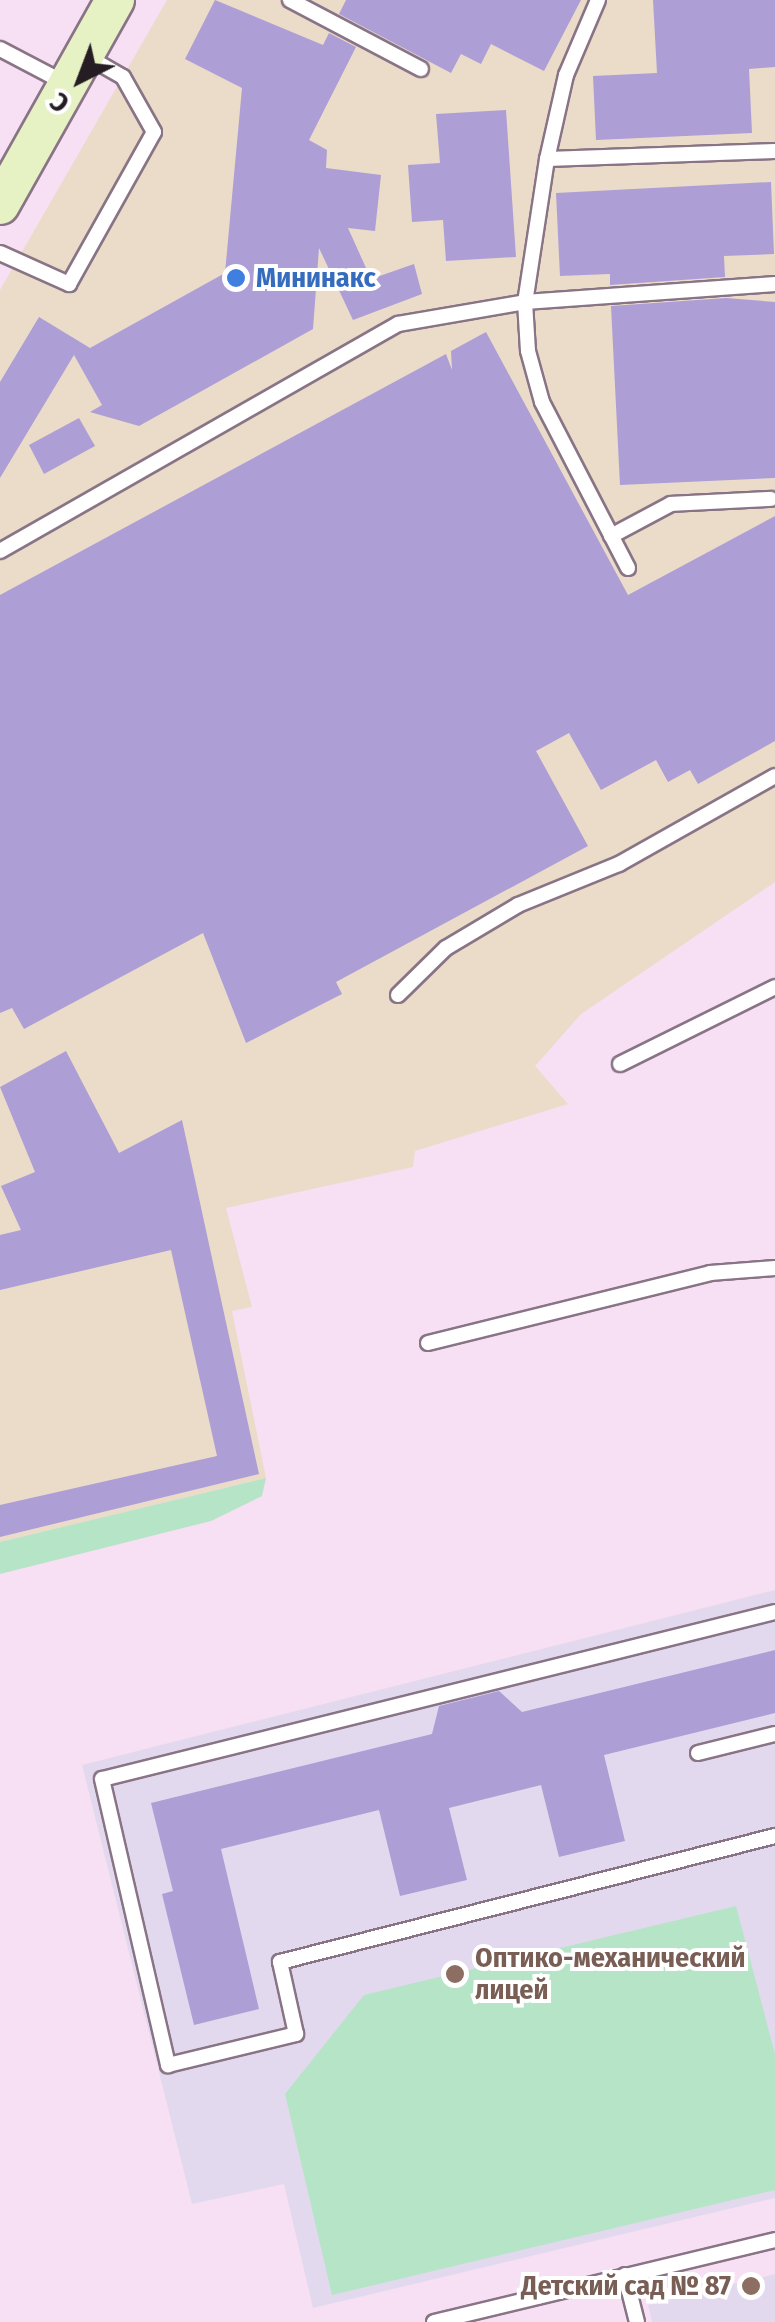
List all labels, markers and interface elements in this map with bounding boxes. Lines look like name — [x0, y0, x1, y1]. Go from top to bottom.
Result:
north arrow — [30, 30, 130, 130]
text: С — [43, 85, 76, 120]
place label: Мининакс — [256, 261, 376, 295]
marker: Мининакс — [225, 267, 247, 289]
place label: Оптико-механический лицей — [475, 1941, 745, 2007]
marker: Оптико-механический лицей — [444, 1963, 466, 1985]
place label: Детский сад № 87 — [521, 2269, 731, 2303]
marker: Детский сад № 87 — [740, 2275, 762, 2297]

